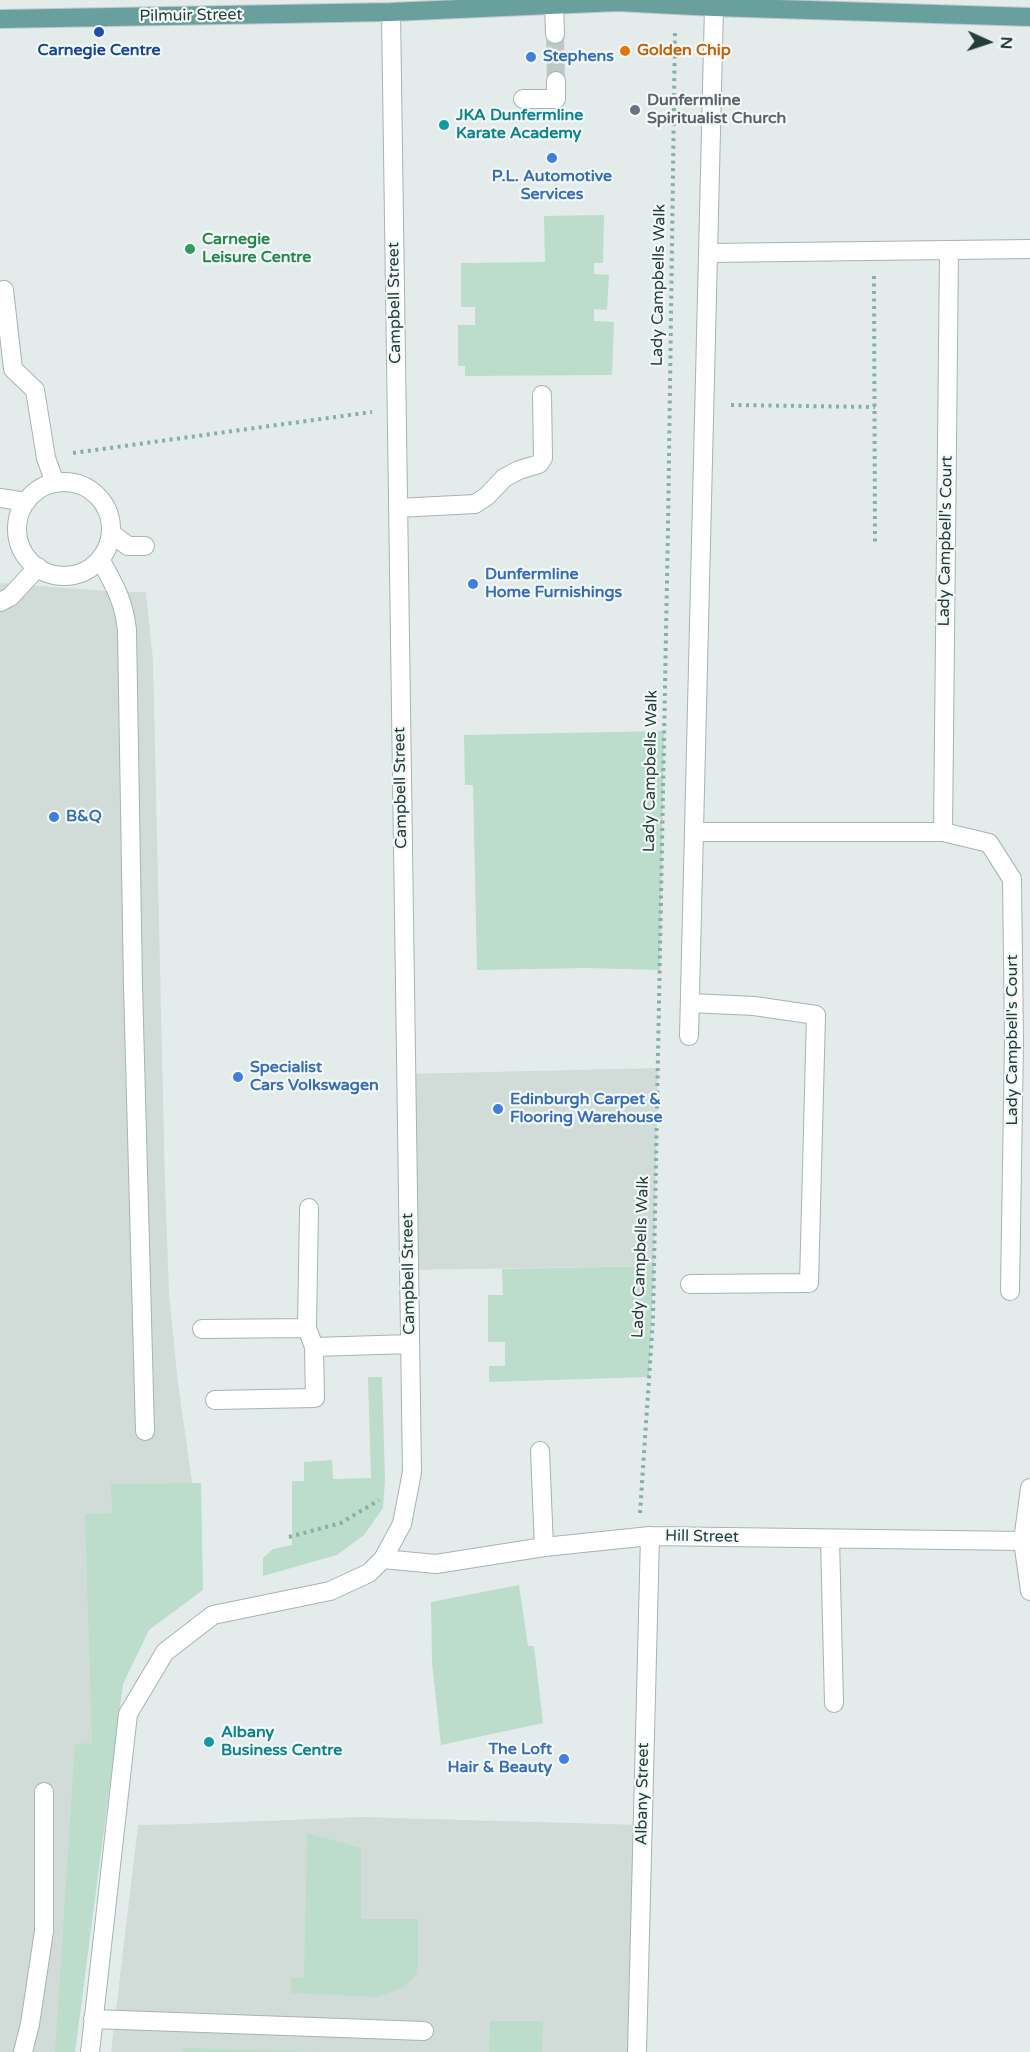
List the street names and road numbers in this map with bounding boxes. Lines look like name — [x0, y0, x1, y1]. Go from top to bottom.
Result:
street label: Pilmuir Street — [139, 6, 243, 26]
street label: Lady Campbells Walk — [648, 204, 670, 366]
street label: Campbell Street — [384, 242, 406, 364]
street label: Lady Campbell's Court — [935, 455, 957, 627]
street label: Lady Campbells Walk — [640, 690, 662, 852]
street label: Campbell Street — [390, 727, 412, 849]
street label: Lady Campbell's Court — [1003, 954, 1023, 1126]
street label: Lady Campbells Walk — [629, 1176, 653, 1338]
street label: Campbell Street — [398, 1213, 420, 1335]
street label: Hill Street — [665, 1527, 739, 1547]
street label: Albany Street — [633, 1742, 653, 1846]

